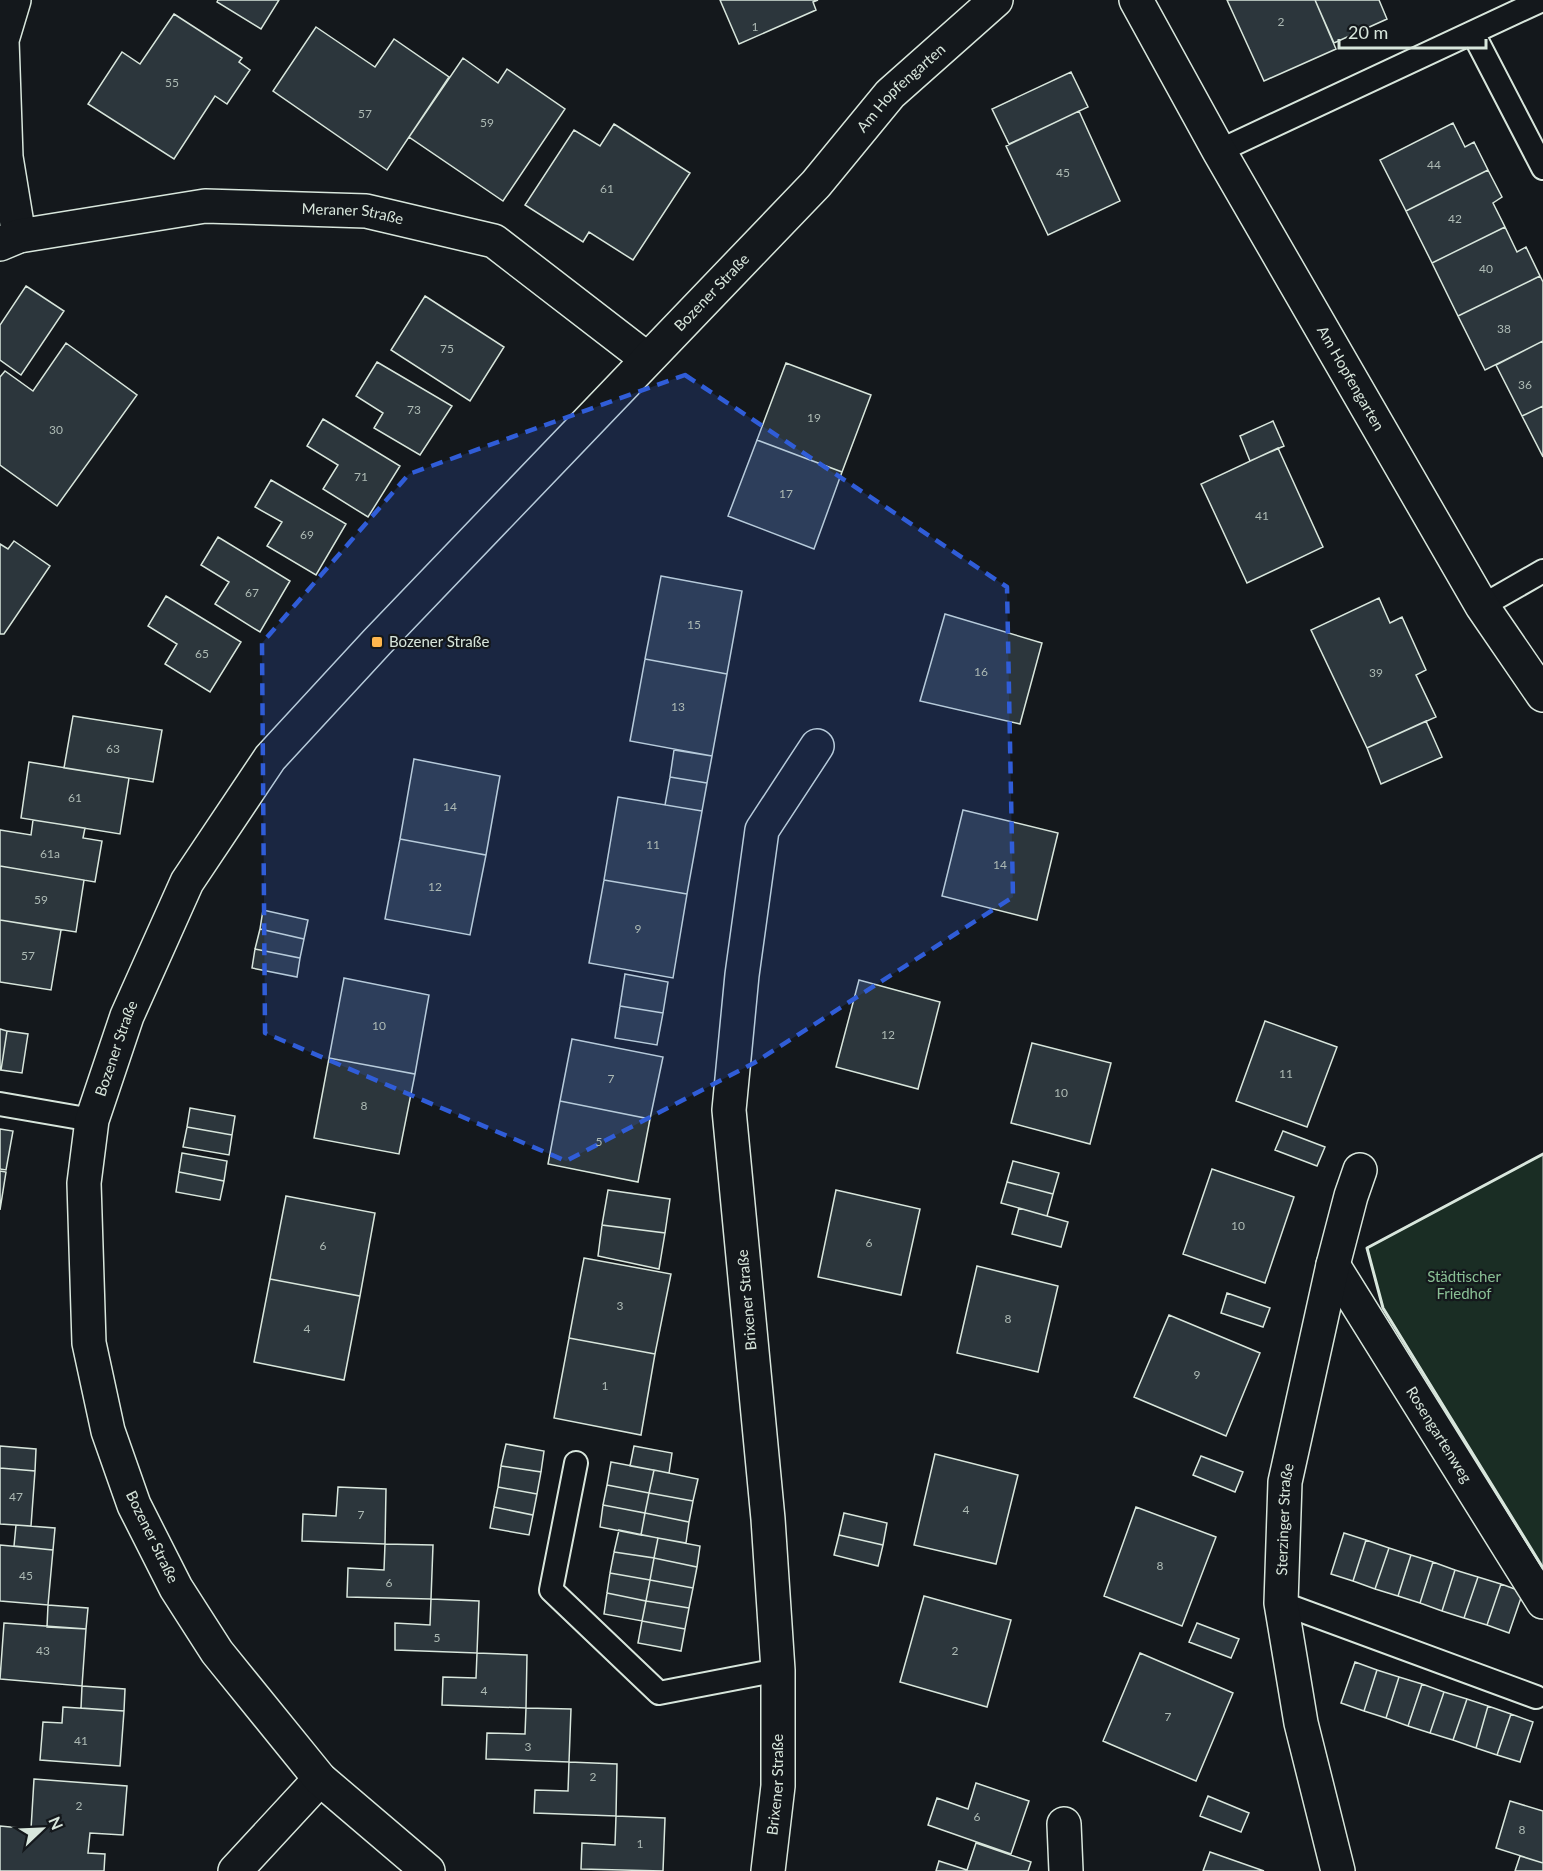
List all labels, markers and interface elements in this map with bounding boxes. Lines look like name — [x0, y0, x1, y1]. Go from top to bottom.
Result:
scale bar — [1339, 12, 1486, 50]
house number: 2 — [1278, 14, 1285, 29]
house number: 1 — [752, 19, 759, 34]
text: 20 m — [1348, 21, 1388, 43]
street label: Am Hopfengarten — [852, 39, 948, 135]
house number: 55 — [165, 75, 179, 90]
house number: 57 — [358, 106, 372, 121]
house number: 59 — [480, 115, 494, 130]
house number: 44 — [1427, 157, 1441, 172]
house number: 45 — [1056, 165, 1070, 180]
house number: 61 — [600, 181, 614, 196]
street label: Meraner Straße — [301, 199, 405, 227]
house number: 42 — [1448, 211, 1462, 226]
street label: Bozener Straße — [670, 249, 752, 334]
house number: 40 — [1479, 261, 1493, 276]
house number: 38 — [1497, 321, 1511, 336]
street label: Am Hopfengarten — [1314, 322, 1389, 434]
house number: 75 — [440, 341, 454, 356]
house number: 36 — [1518, 377, 1532, 392]
house number: 73 — [407, 402, 421, 417]
house number: 19 — [807, 410, 821, 425]
house number: 30 — [49, 422, 63, 437]
house number: 71 — [354, 469, 368, 484]
house number: 17 — [779, 486, 793, 501]
house number: 41 — [1255, 508, 1269, 523]
house number: 69 — [300, 527, 314, 542]
house number: 67 — [245, 585, 259, 600]
house number: 15 — [687, 617, 701, 632]
place label: Bozener Straße — [389, 632, 489, 650]
marker: Bozener Straße — [370, 635, 384, 649]
house number: 65 — [195, 646, 209, 661]
house number: 16 — [974, 664, 988, 679]
house number: 39 — [1369, 665, 1383, 680]
house number: 13 — [671, 699, 685, 714]
house number: 63 — [106, 741, 120, 756]
house number: 61 — [68, 790, 82, 805]
house number: 14 — [443, 799, 457, 814]
house number: 11 — [646, 837, 660, 852]
house number: 61a — [40, 846, 60, 861]
house number: 14 — [993, 857, 1007, 872]
house number: 12 — [428, 879, 442, 894]
house number: 59 — [34, 892, 48, 907]
house number: 9 — [635, 921, 642, 936]
house number: 57 — [21, 948, 35, 963]
street label: Bozener Straße — [91, 997, 141, 1099]
house number: 10 — [372, 1018, 386, 1033]
house number: 12 — [881, 1027, 895, 1042]
house number: 11 — [1279, 1066, 1293, 1081]
house number: 7 — [608, 1071, 615, 1086]
house number: 10 — [1054, 1085, 1068, 1100]
house number: 8 — [361, 1098, 368, 1113]
house number: 5 — [596, 1134, 603, 1149]
house number: 10 — [1231, 1218, 1245, 1233]
house number: 6 — [866, 1235, 873, 1250]
house number: 6 — [320, 1238, 327, 1253]
street label: Brixener Straße — [733, 1249, 759, 1351]
park label: Städtischer Friedhof — [1427, 1267, 1501, 1302]
house number: 3 — [617, 1298, 624, 1313]
house number: 8 — [1005, 1311, 1012, 1326]
house number: 4 — [304, 1321, 311, 1336]
house number: 9 — [1194, 1367, 1201, 1382]
house number: 1 — [602, 1378, 609, 1393]
street label: Rosengartenweg — [1403, 1383, 1476, 1486]
street label: Sterzinger Straße — [1272, 1461, 1297, 1576]
street label: Bozener Straße — [123, 1488, 183, 1586]
house number: 47 — [9, 1489, 23, 1504]
house number: 4 — [963, 1502, 970, 1517]
house number: 7 — [358, 1507, 365, 1522]
house number: 8 — [1157, 1558, 1164, 1573]
house number: 45 — [19, 1568, 33, 1583]
house number: 6 — [386, 1575, 393, 1590]
house number: 5 — [434, 1630, 441, 1645]
house number: 43 — [36, 1643, 50, 1658]
house number: 2 — [952, 1643, 959, 1658]
house number: 4 — [481, 1683, 488, 1698]
house number: 7 — [1165, 1709, 1172, 1724]
house number: 41 — [74, 1733, 88, 1748]
street label: Brixener Straße — [762, 1734, 786, 1836]
house number: 3 — [525, 1739, 532, 1754]
house number: 2 — [590, 1769, 597, 1784]
house number: 2 — [76, 1798, 83, 1813]
north arrow — [12, 1799, 72, 1859]
house number: 6 — [974, 1809, 981, 1824]
text: N — [45, 1814, 67, 1832]
house number: 8 — [1519, 1822, 1526, 1837]
house number: 1 — [637, 1836, 644, 1851]

